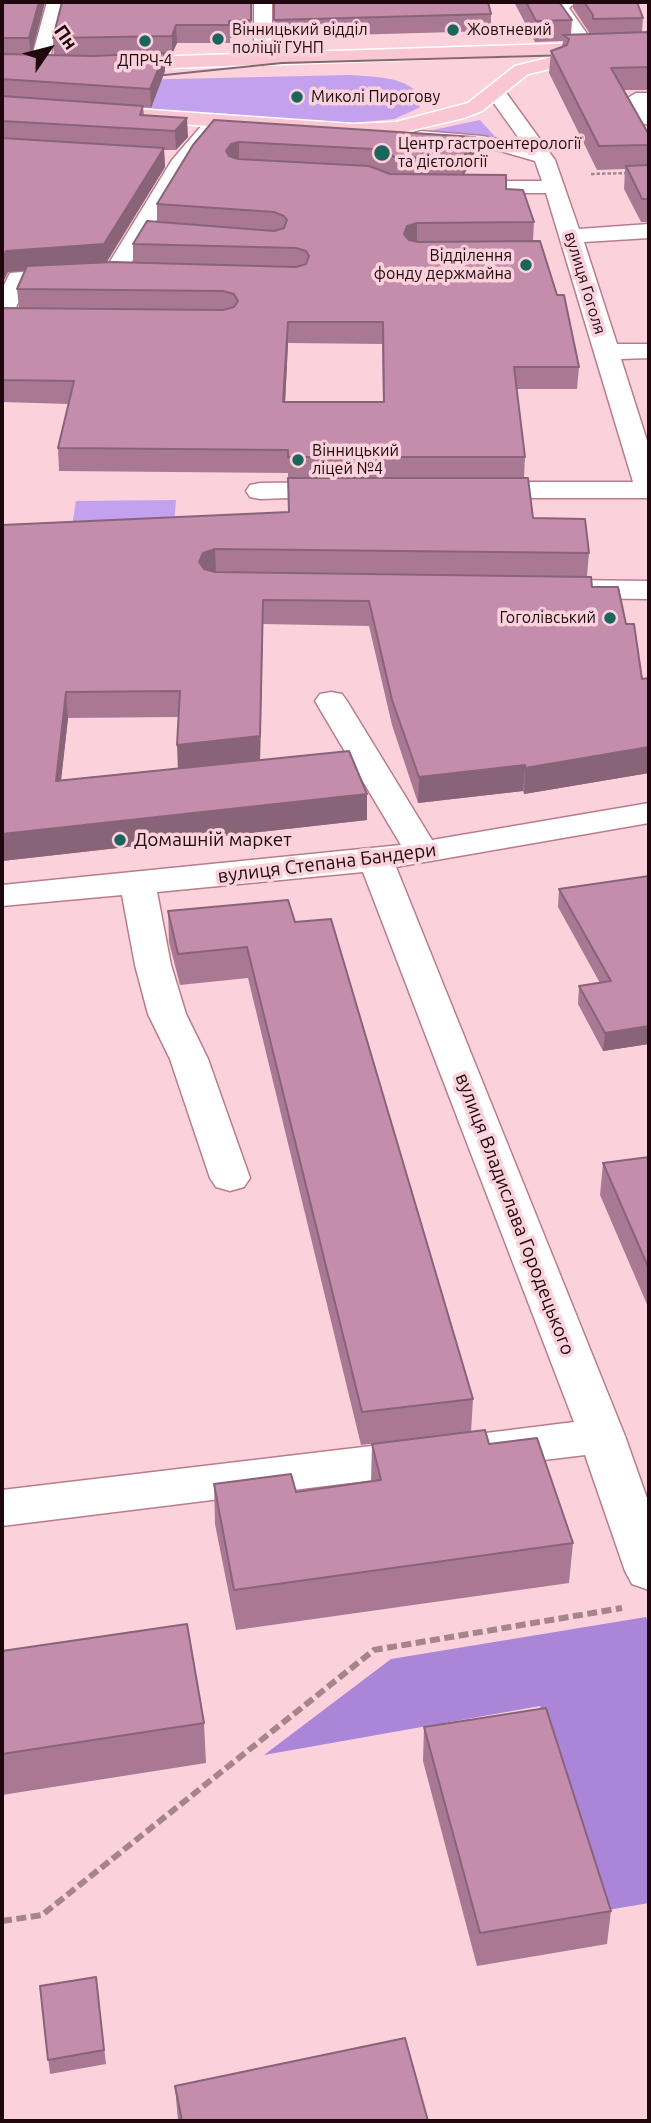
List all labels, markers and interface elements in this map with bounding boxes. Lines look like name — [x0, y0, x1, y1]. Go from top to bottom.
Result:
north arrow — [14, 14, 84, 84]
text: Пн — [50, 20, 82, 53]
place label: Вінницький відділ поліції ГУНП — [232, 20, 368, 58]
place label: Жовтневий — [467, 20, 552, 40]
marker: Жовтневий — [445, 22, 461, 38]
marker: Вінницький відділ поліції ГУНП — [210, 31, 226, 47]
marker: ДПРЧ-4 — [137, 33, 153, 49]
place label: ДПРЧ-4 — [117, 51, 173, 71]
place label: Миколі Пирогову — [311, 87, 440, 107]
marker: Миколі Пирогову — [289, 89, 305, 105]
place label: Центр гастроентерології та дієтології — [398, 134, 581, 172]
marker: Центр гастроентерології та дієтології — [372, 143, 392, 163]
street label: вулиця Гоголя — [560, 229, 610, 337]
place label: Відділення фонду держмайна — [374, 246, 512, 284]
marker: Відділення фонду держмайна — [518, 257, 534, 273]
place label: Вінницький ліцей №4 — [312, 441, 399, 479]
marker: Вінницький ліцей №4 — [290, 452, 306, 468]
place label: Гоголівський — [499, 608, 596, 628]
marker: Гоголівський — [602, 610, 618, 626]
place label: Домашній маркет — [134, 829, 292, 851]
marker: Домашній маркет — [112, 832, 128, 848]
street label: вулиця Степана Бандери — [216, 838, 438, 888]
street label: вулиця Владислава Городецького — [451, 1070, 579, 1358]

